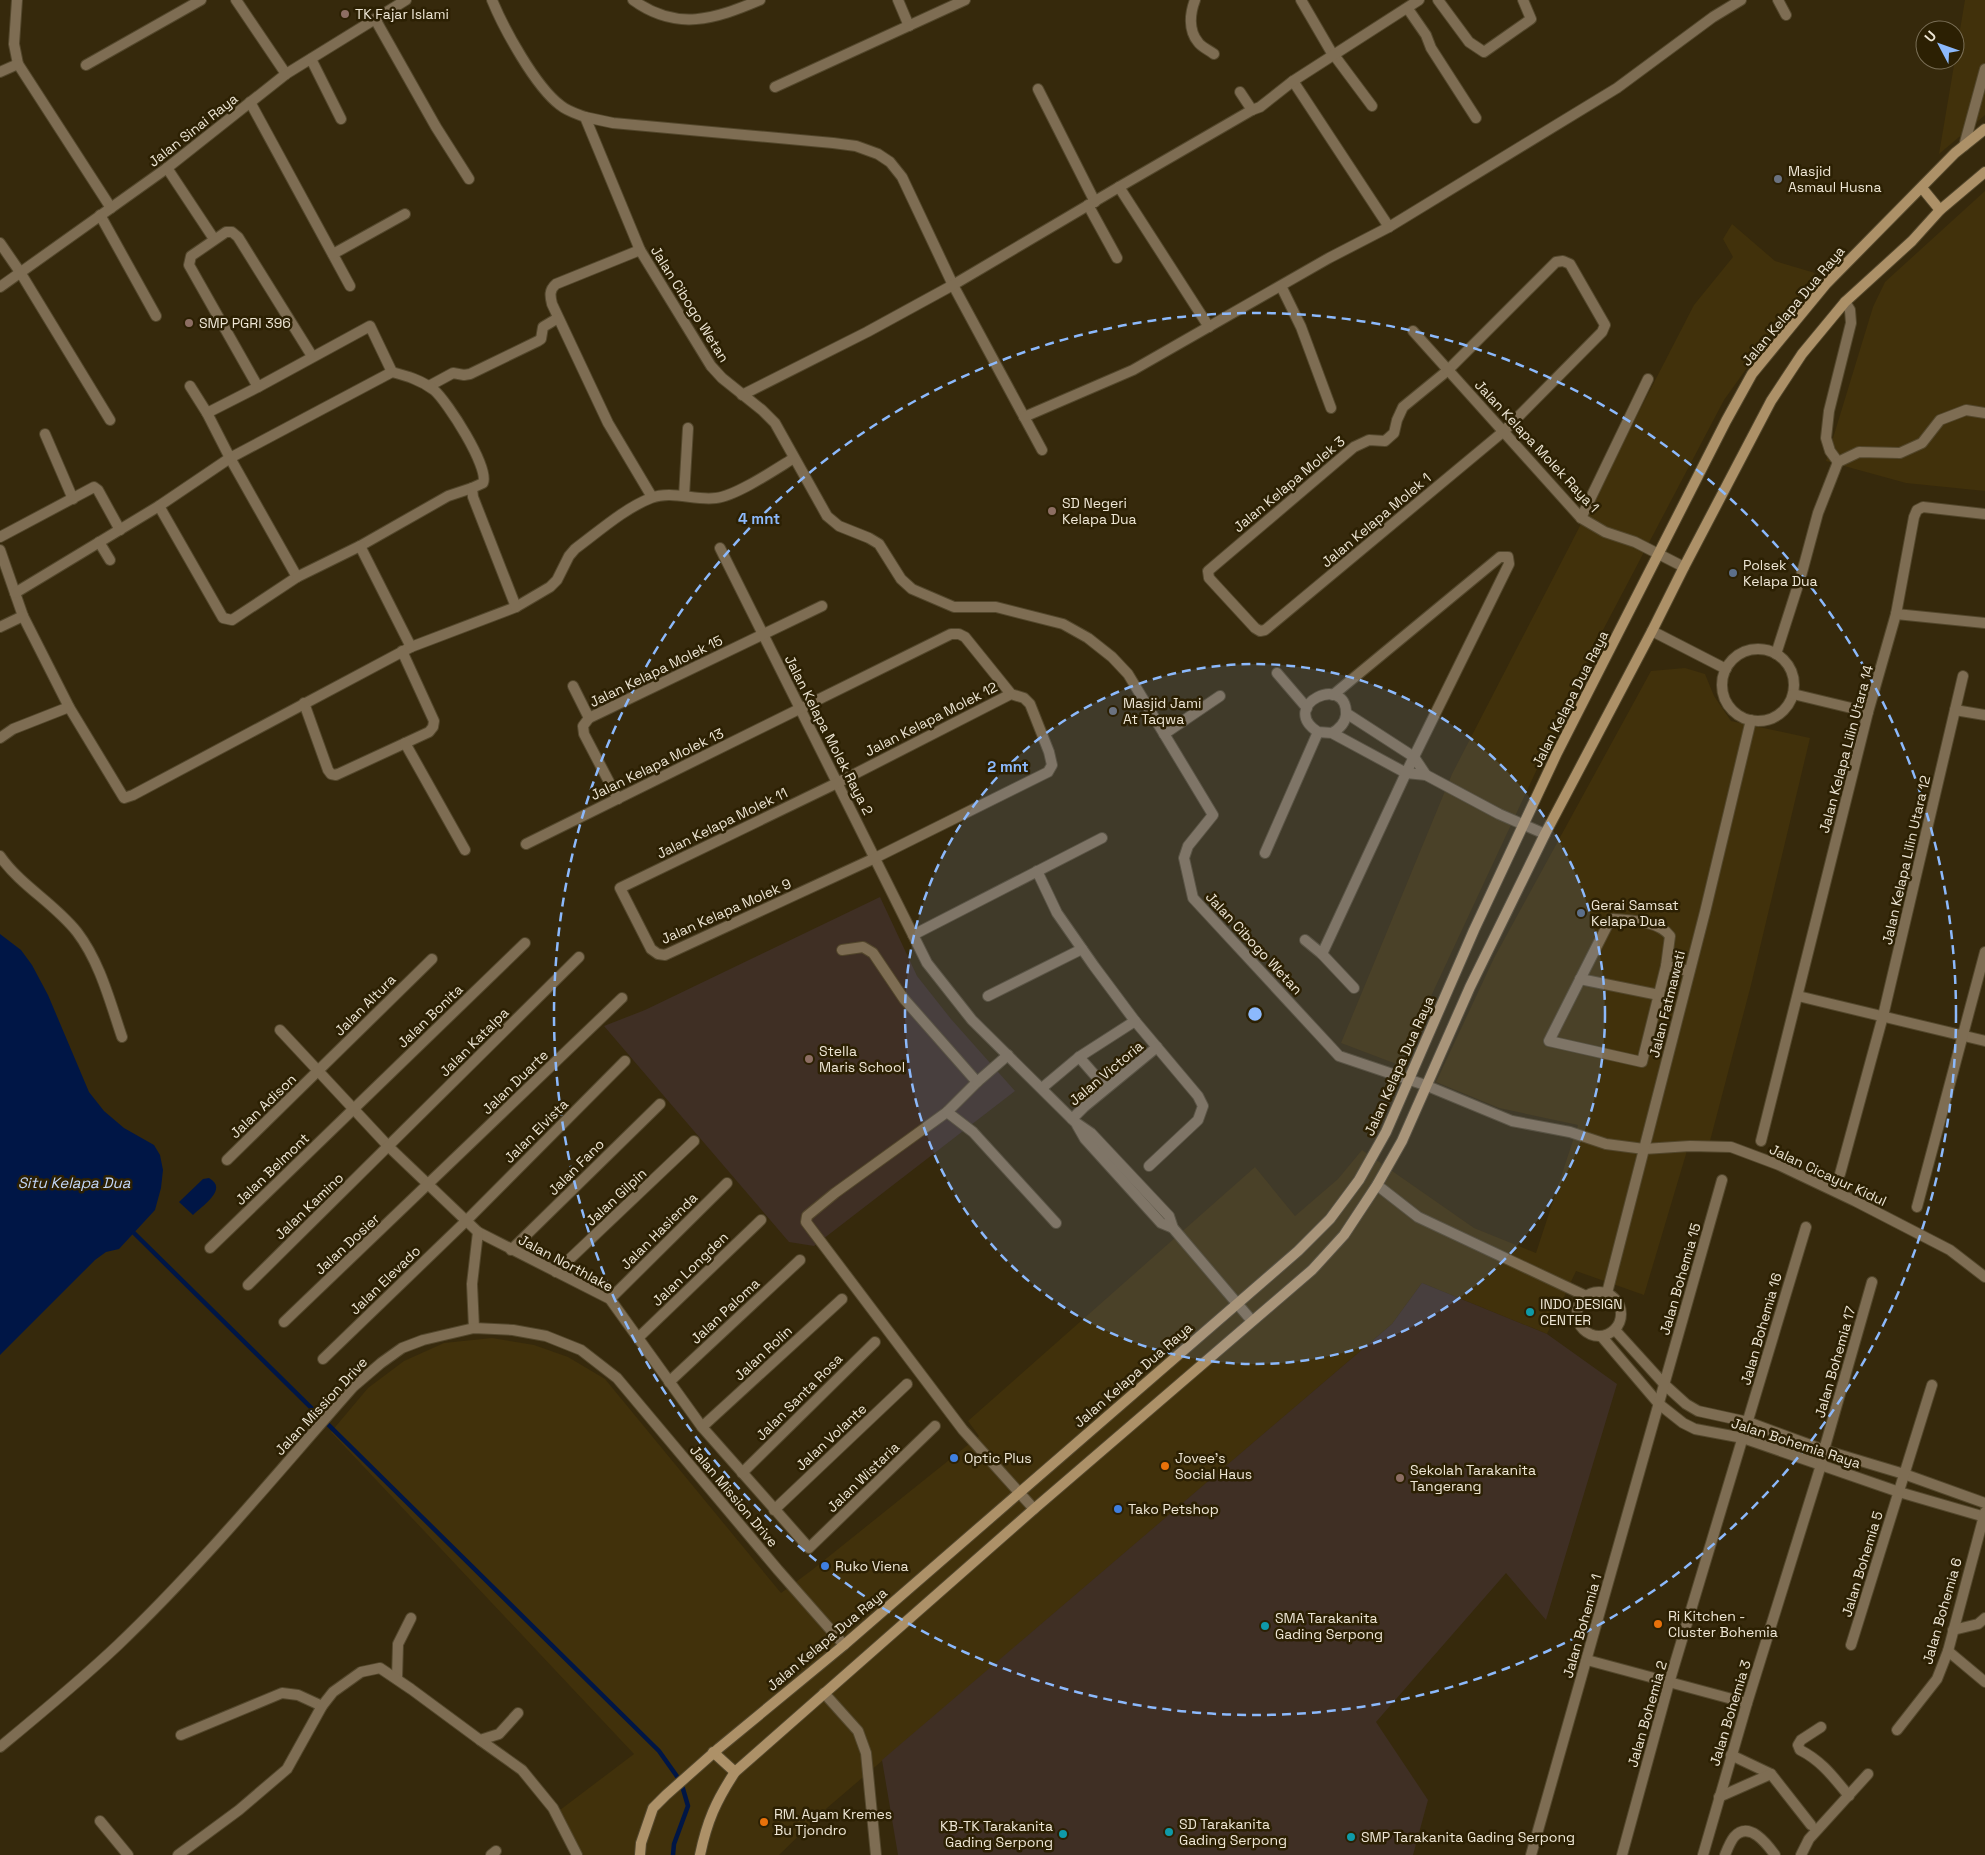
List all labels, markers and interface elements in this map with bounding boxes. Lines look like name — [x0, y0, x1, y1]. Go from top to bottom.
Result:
place label: TK Fajar Islami — [355, 5, 449, 23]
marker: TK Fajar Islami — [339, 8, 351, 20]
north arrow — [1915, 20, 1965, 70]
text: U — [1920, 27, 1940, 46]
street label: Jalan Sinai Raya — [145, 89, 241, 171]
place label: Masjid Asmaul Husna — [1788, 162, 1881, 196]
marker: Masjid Asmaul Husna — [1772, 173, 1784, 185]
street label: Jalan Cibogo Wetan — [647, 242, 733, 366]
street label: Jalan Kelapa Dua Raya — [1738, 242, 1848, 370]
place label: SMP PGRI 396 — [199, 314, 291, 332]
marker: SMP PGRI 396 — [183, 317, 195, 329]
street label: Jalan Kelapa Molek Raya 1 — [1471, 376, 1603, 516]
street label: Jalan Kelapa Molek 3 — [1229, 432, 1349, 536]
street label: Jalan Kelapa Molek 1 — [1317, 469, 1435, 571]
place label: SD Negeri Kelapa Dua — [1062, 494, 1137, 528]
marker: SD Negeri Kelapa Dua — [1046, 505, 1058, 517]
text: 4 mnt — [738, 509, 780, 528]
place label: Polsek Kelapa Dua — [1743, 556, 1818, 590]
marker: Polsek Kelapa Dua — [1727, 567, 1739, 579]
street label: Jalan Kelapa Dua Raya — [1528, 628, 1612, 770]
street label: Jalan Kelapa Molek 15 — [586, 631, 726, 711]
street label: Jalan Kelapa Molek Raya 2 — [781, 652, 877, 818]
street label: Jalan Kelapa Lilin Utara 14 — [1815, 663, 1877, 835]
street label: Jalan Kelapa Molek 12 — [862, 678, 1000, 760]
place label: Masjid Jami At Taqwa — [1123, 694, 1201, 728]
marker: Masjid Jami At Taqwa — [1107, 705, 1119, 717]
street label: Jalan Kelapa Molek 13 — [587, 724, 727, 804]
text: 2 mnt — [987, 757, 1029, 776]
street label: Jalan Kelapa Lilin Utara 12 — [1878, 774, 1934, 946]
street label: Jalan Kelapa Molek 11 — [653, 783, 791, 863]
street label: Jalan Kelapa Molek 9 — [658, 874, 794, 948]
street label: Jalan Cibogo Wetan — [1202, 888, 1306, 998]
place label: Gerai Samsat Kelapa Dua — [1591, 896, 1679, 930]
marker: Gerai Samsat Kelapa Dua — [1575, 907, 1587, 919]
street label: Jalan Fatmawati — [1645, 949, 1689, 1059]
street label: Jalan Altura — [330, 970, 400, 1040]
street label: Jalan Bonita — [394, 980, 466, 1052]
street label: Jalan Kelapa Dua Raya — [1360, 993, 1438, 1139]
street label: Jalan Katalpa — [436, 1004, 512, 1080]
centre of rings — [1246, 1005, 1264, 1023]
street label: Jalan Victoria — [1065, 1037, 1147, 1109]
place label: Stella Maris School — [819, 1042, 905, 1076]
street label: Jalan Duarte — [478, 1046, 552, 1118]
marker: Stella Maris School — [803, 1053, 815, 1065]
street label: Jalan Adison — [226, 1070, 300, 1142]
street label: Jalan Elvista — [500, 1095, 572, 1167]
street label: Jalan Belmont — [231, 1129, 313, 1209]
street label: Jalan Fano — [544, 1135, 608, 1199]
street label: Jalan Cicayur Kidul — [1766, 1140, 1890, 1210]
street label: Jalan Gilpin — [582, 1164, 650, 1230]
street label: Jalan Kamino — [271, 1169, 347, 1243]
water label: Situ Kelapa Dua — [18, 1173, 131, 1192]
street label: Jalan Hasienda — [617, 1189, 701, 1273]
street label: Jalan Dosier — [311, 1209, 383, 1279]
street label: Jalan Bohemia 15 — [1655, 1221, 1705, 1337]
street label: Jalan Longden — [648, 1228, 732, 1310]
street label: Jalan Northlake — [515, 1230, 617, 1296]
street label: Jalan Elevado — [346, 1242, 424, 1318]
street label: Jalan Bohemia 16 — [1736, 1271, 1786, 1387]
street label: Jalan Paloma — [687, 1274, 763, 1348]
place label: INDO DESIGN CENTER — [1540, 1295, 1623, 1329]
street label: Jalan Bohemia 17 — [1810, 1304, 1860, 1420]
marker: INDO DESIGN CENTER — [1524, 1306, 1536, 1318]
street label: Jalan Kelapa Dua Raya — [1070, 1319, 1196, 1431]
street label: Jalan Rolin — [730, 1322, 796, 1384]
street label: Jalan Santa Rosa — [752, 1350, 846, 1444]
street label: Jalan Mission Drive — [271, 1353, 371, 1459]
street label: Jalan Volante — [792, 1400, 870, 1474]
street label: Jalan Bohemia Raya — [1729, 1414, 1863, 1472]
street label: Jalan Wistaria — [823, 1438, 903, 1516]
street label: Jalan Mission Drive — [686, 1441, 782, 1551]
place label: Optic Plus — [964, 1449, 1032, 1467]
place label: Jovee's Social Haus — [1175, 1449, 1252, 1483]
marker: Optic Plus — [948, 1452, 960, 1464]
marker: Jovee's Social Haus — [1159, 1460, 1171, 1472]
place label: Sekolah Tarakanita Tangerang — [1410, 1461, 1536, 1495]
marker: Sekolah Tarakanita Tangerang — [1394, 1472, 1406, 1484]
place label: Tako Petshop — [1128, 1500, 1219, 1518]
marker: Tako Petshop — [1112, 1503, 1124, 1515]
street label: Jalan Bohemia 5 — [1837, 1509, 1887, 1619]
street label: Jalan Bohemia 6 — [1918, 1556, 1966, 1666]
place label: Ruko Viena — [835, 1557, 909, 1575]
marker: Ruko Viena — [819, 1560, 831, 1572]
street label: Jalan Bohemia 1 — [1559, 1572, 1605, 1680]
street label: Jalan Kelapa Dua Raya — [763, 1584, 891, 1694]
place label: Ri Kitchen - Cluster Bohemia — [1668, 1607, 1778, 1641]
place label: SMA Tarakanita Gading Serpong — [1275, 1609, 1383, 1643]
marker: Ri Kitchen - Cluster Bohemia — [1652, 1618, 1664, 1630]
marker: SMA Tarakanita Gading Serpong — [1259, 1620, 1271, 1632]
street label: Jalan Bohemia 3 — [1705, 1658, 1755, 1768]
street label: Jalan Bohemia 2 — [1623, 1659, 1671, 1769]
place label: RM. Ayam Kremes Bu Tjondro — [774, 1805, 892, 1839]
place label: SD Tarakanita Gading Serpong — [1179, 1815, 1287, 1849]
marker: RM. Ayam Kremes Bu Tjondro — [758, 1816, 770, 1828]
place label: KB-TK Tarakanita Gading Serpong — [940, 1817, 1053, 1851]
marker: SD Tarakanita Gading Serpong — [1163, 1826, 1175, 1838]
marker: KB-TK Tarakanita Gading Serpong — [1057, 1828, 1069, 1840]
place label: SMP Tarakanita Gading Serpong — [1361, 1828, 1575, 1846]
marker: SMP Tarakanita Gading Serpong — [1345, 1831, 1357, 1843]

